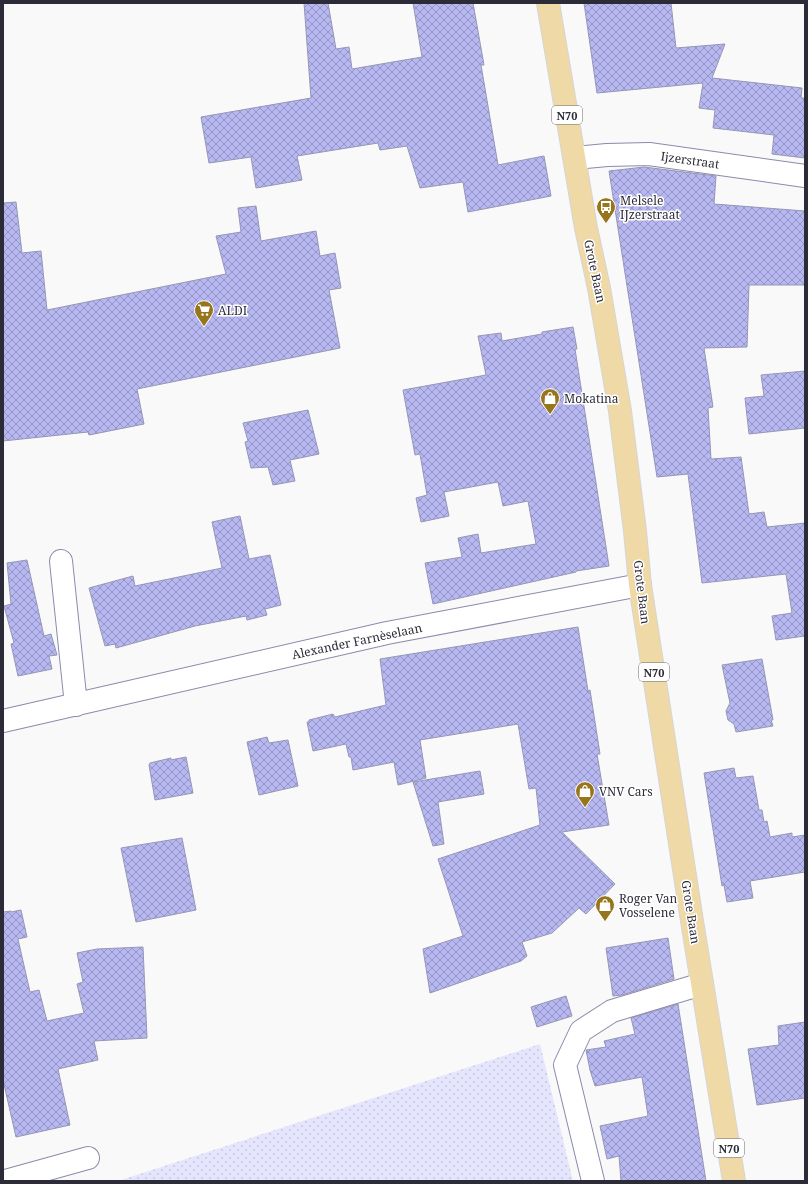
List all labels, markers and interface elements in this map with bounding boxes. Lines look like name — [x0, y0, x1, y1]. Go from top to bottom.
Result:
road number: N70 — [552, 106, 582, 124]
street label: Ijzerstraat — [660, 147, 720, 173]
place label: Melsele IJzerstraat — [620, 192, 680, 223]
bus stop icon: Melsele IJzerstraat — [595, 196, 617, 224]
street label: Grote Baan — [580, 238, 610, 304]
supermarket icon: ALDI — [193, 299, 215, 327]
place label: ALDI — [218, 302, 247, 319]
shop icon: Mokatina — [539, 387, 561, 415]
place label: Mokatina — [564, 390, 619, 407]
street label: Grote Baan — [630, 559, 654, 625]
street label: Alexander Farnèselaan — [290, 619, 424, 663]
road number: N70 — [639, 663, 669, 681]
shop icon: VNV Cars — [574, 780, 596, 808]
place label: VNV Cars — [599, 783, 653, 800]
street label: Grote Baan — [678, 879, 704, 945]
place label: Roger Van Vosselene — [619, 890, 678, 921]
shop icon: Roger Van Vosselene — [594, 894, 616, 922]
road number: N70 — [714, 1139, 744, 1157]

